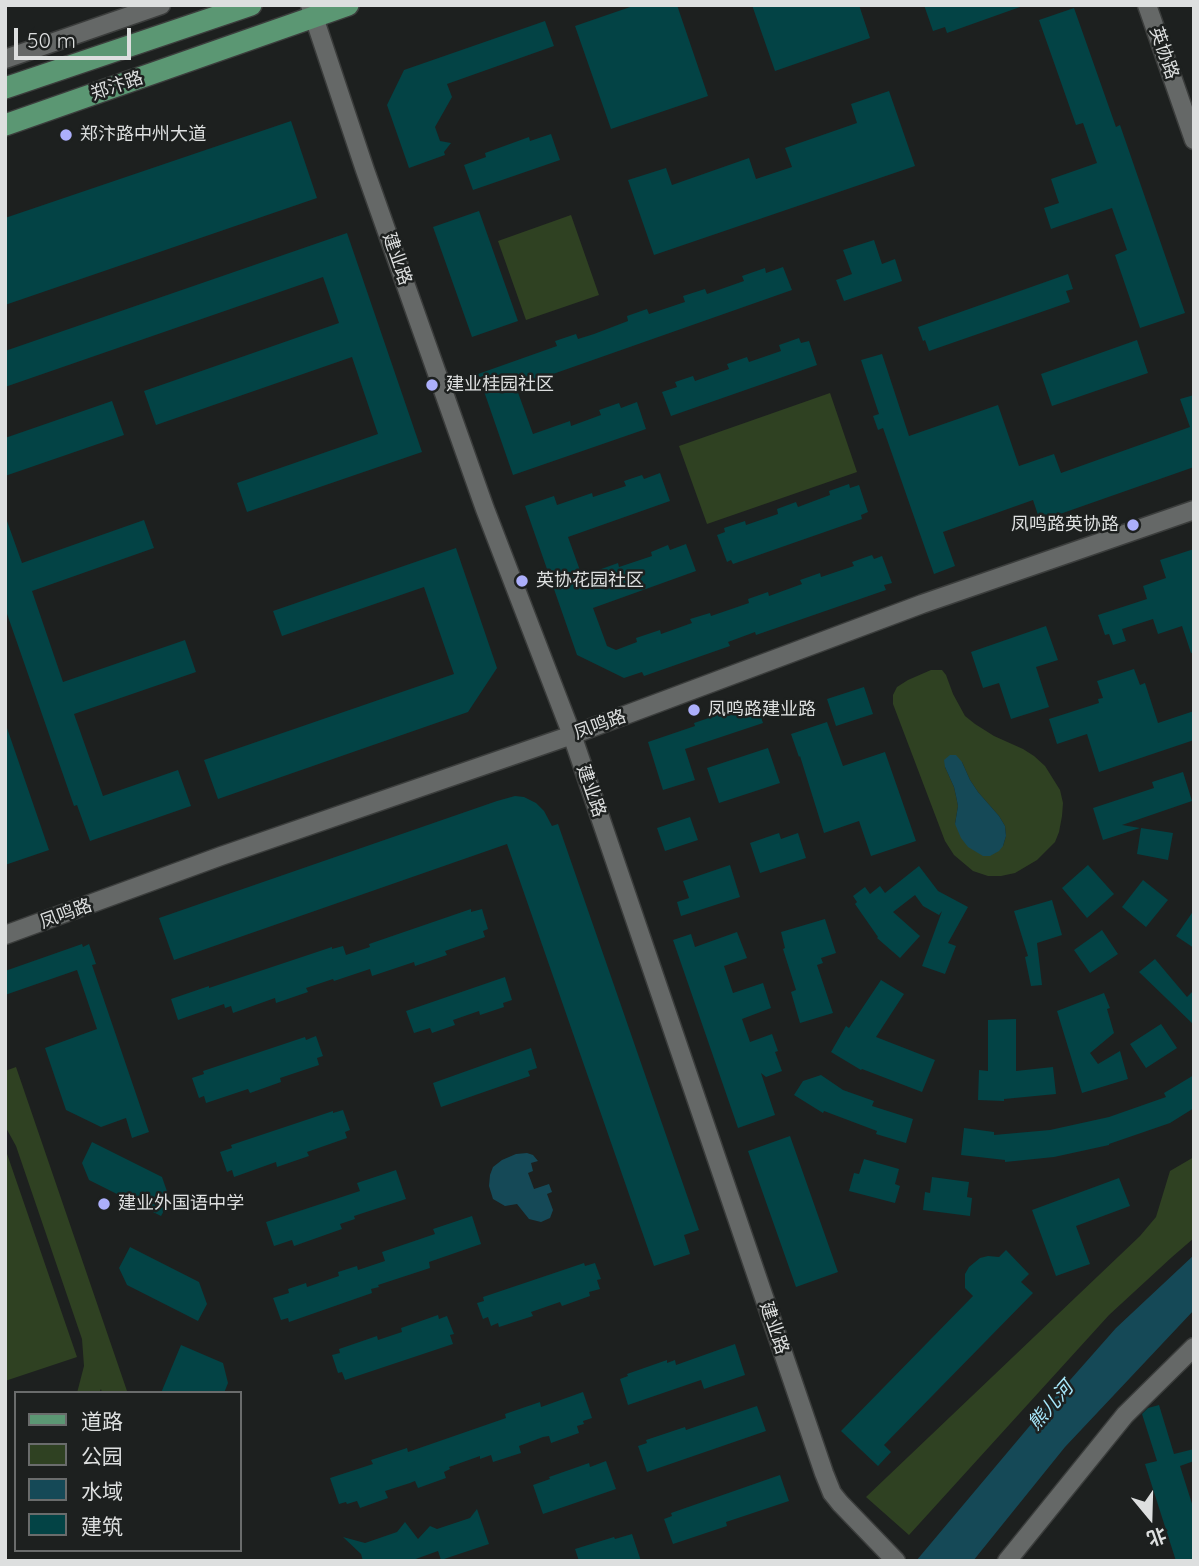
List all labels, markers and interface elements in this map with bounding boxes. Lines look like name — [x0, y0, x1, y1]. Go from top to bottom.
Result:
scale bar — [18, 14, 135, 58]
street label: 英协路 — [1145, 24, 1183, 82]
text: 50 m — [27, 27, 76, 53]
street label: 郑汴路 — [88, 67, 146, 105]
place label: 郑汴路中州大道 — [80, 124, 206, 146]
marker: 郑汴路中州大道 — [58, 127, 74, 143]
street label: 建业路 — [378, 230, 416, 288]
place label: 建业桂园社区 — [446, 374, 554, 396]
marker: 建业桂园社区 — [424, 377, 440, 393]
place label: 凤鸣路英协路 — [1011, 514, 1119, 536]
marker: 凤鸣路英协路 — [1125, 517, 1141, 533]
place label: 英协花园社区 — [536, 570, 644, 592]
marker: 英协花园社区 — [514, 573, 530, 589]
place label: 凤鸣路建业路 — [708, 699, 816, 721]
marker: 凤鸣路建业路 — [686, 702, 702, 718]
street label: 凤鸣路 — [571, 706, 629, 744]
street label: 建业路 — [572, 762, 610, 820]
street label: 凤鸣路 — [37, 895, 95, 933]
place label: 建业外国语中学 — [118, 1193, 244, 1215]
marker: 建业外国语中学 — [96, 1196, 112, 1212]
street label: 建业路 — [755, 1299, 793, 1357]
water label: 熊儿河 — [1024, 1377, 1078, 1435]
legend — [14, 1391, 242, 1552]
text: 道路 — [81, 1408, 123, 1434]
text: 公园 — [81, 1443, 123, 1469]
text: 水域 — [81, 1478, 123, 1504]
north arrow — [1115, 1482, 1185, 1552]
text: 建筑 — [81, 1513, 123, 1539]
text: 北 — [1144, 1522, 1170, 1551]

